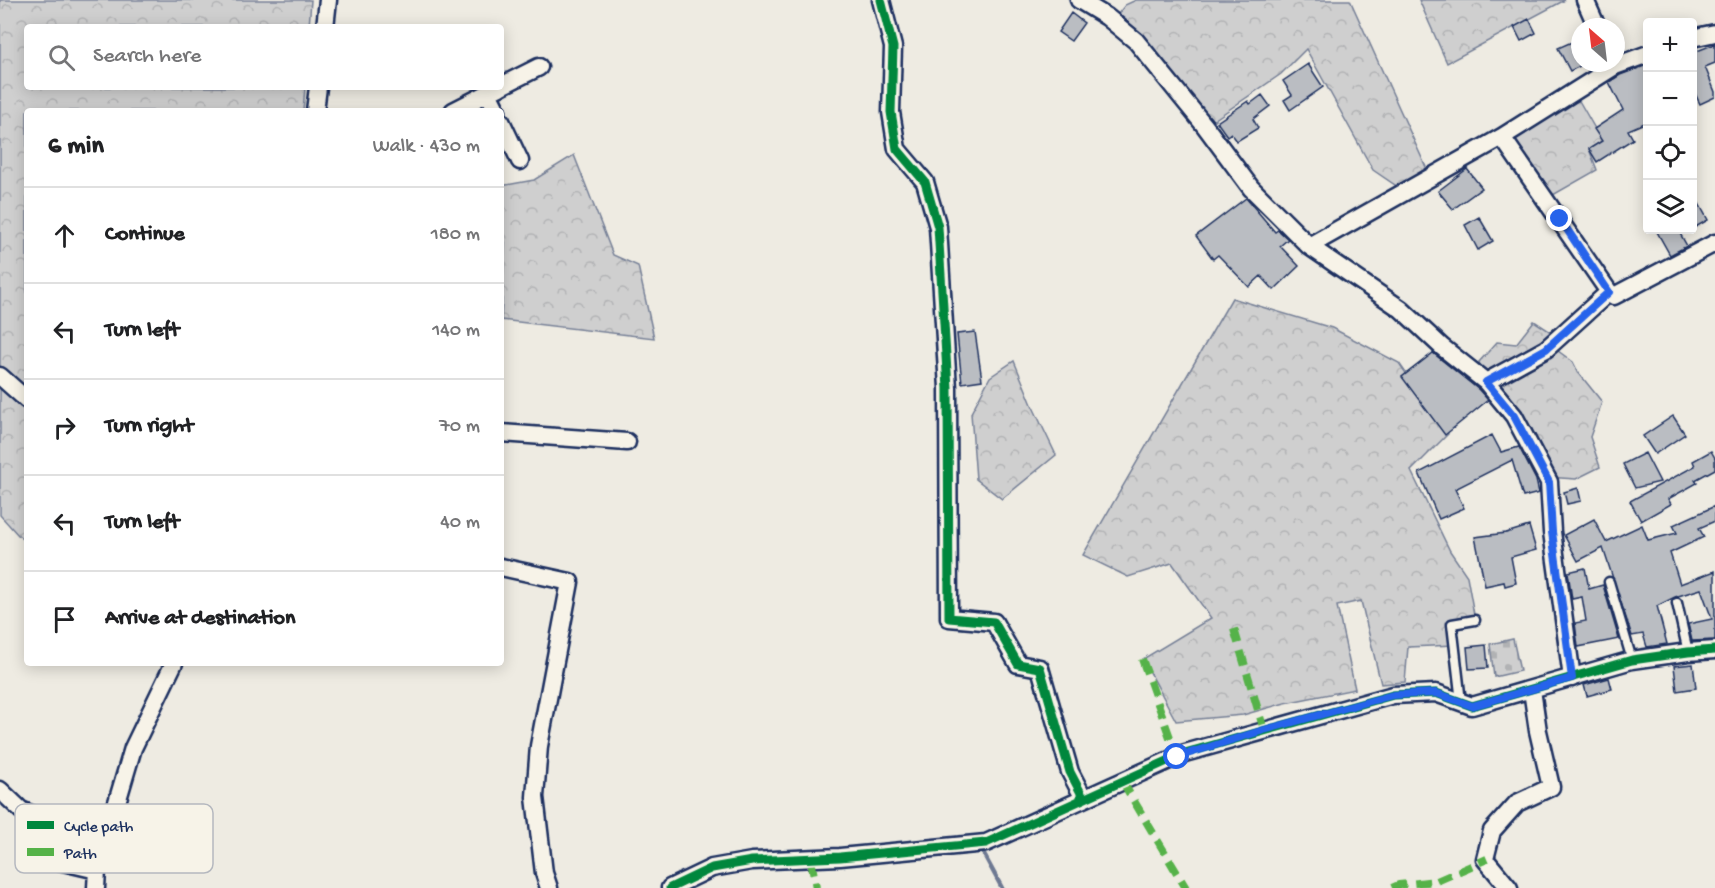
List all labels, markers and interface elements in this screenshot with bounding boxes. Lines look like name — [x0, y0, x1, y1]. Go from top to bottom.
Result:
north arrow — [1571, 18, 1625, 72]
map controls — [1643, 18, 1697, 234]
button: + — [1643, 18, 1697, 72]
search box — [24, 24, 504, 90]
icon: search — [45, 41, 78, 74]
text: Search here — [93, 44, 201, 70]
button: − — [1643, 72, 1697, 126]
button: locate — [1643, 126, 1697, 180]
text: 6 min — [48, 132, 104, 163]
text: Walk · 430 m — [373, 136, 480, 159]
button: layers — [1643, 180, 1697, 234]
route end — [1546, 205, 1572, 231]
icon: ahead — [48, 219, 81, 252]
text: Continue — [105, 222, 185, 248]
text: 180 m — [431, 224, 480, 247]
icon: left — [48, 315, 81, 348]
text: Turn left — [105, 318, 179, 344]
text: 140 m — [432, 320, 480, 343]
icon: right — [48, 411, 81, 444]
text: Turn right — [105, 414, 193, 440]
text: 70 m — [439, 416, 480, 439]
icon: left — [48, 507, 81, 540]
text: Turn left — [105, 510, 179, 536]
text: 40 m — [440, 512, 480, 535]
icon: arrive — [48, 603, 81, 636]
text: Arrive at destination — [105, 606, 295, 632]
route start — [1163, 743, 1189, 769]
legend — [15, 804, 213, 873]
text: Cycle path — [64, 819, 134, 838]
text: Path — [63, 846, 97, 865]

